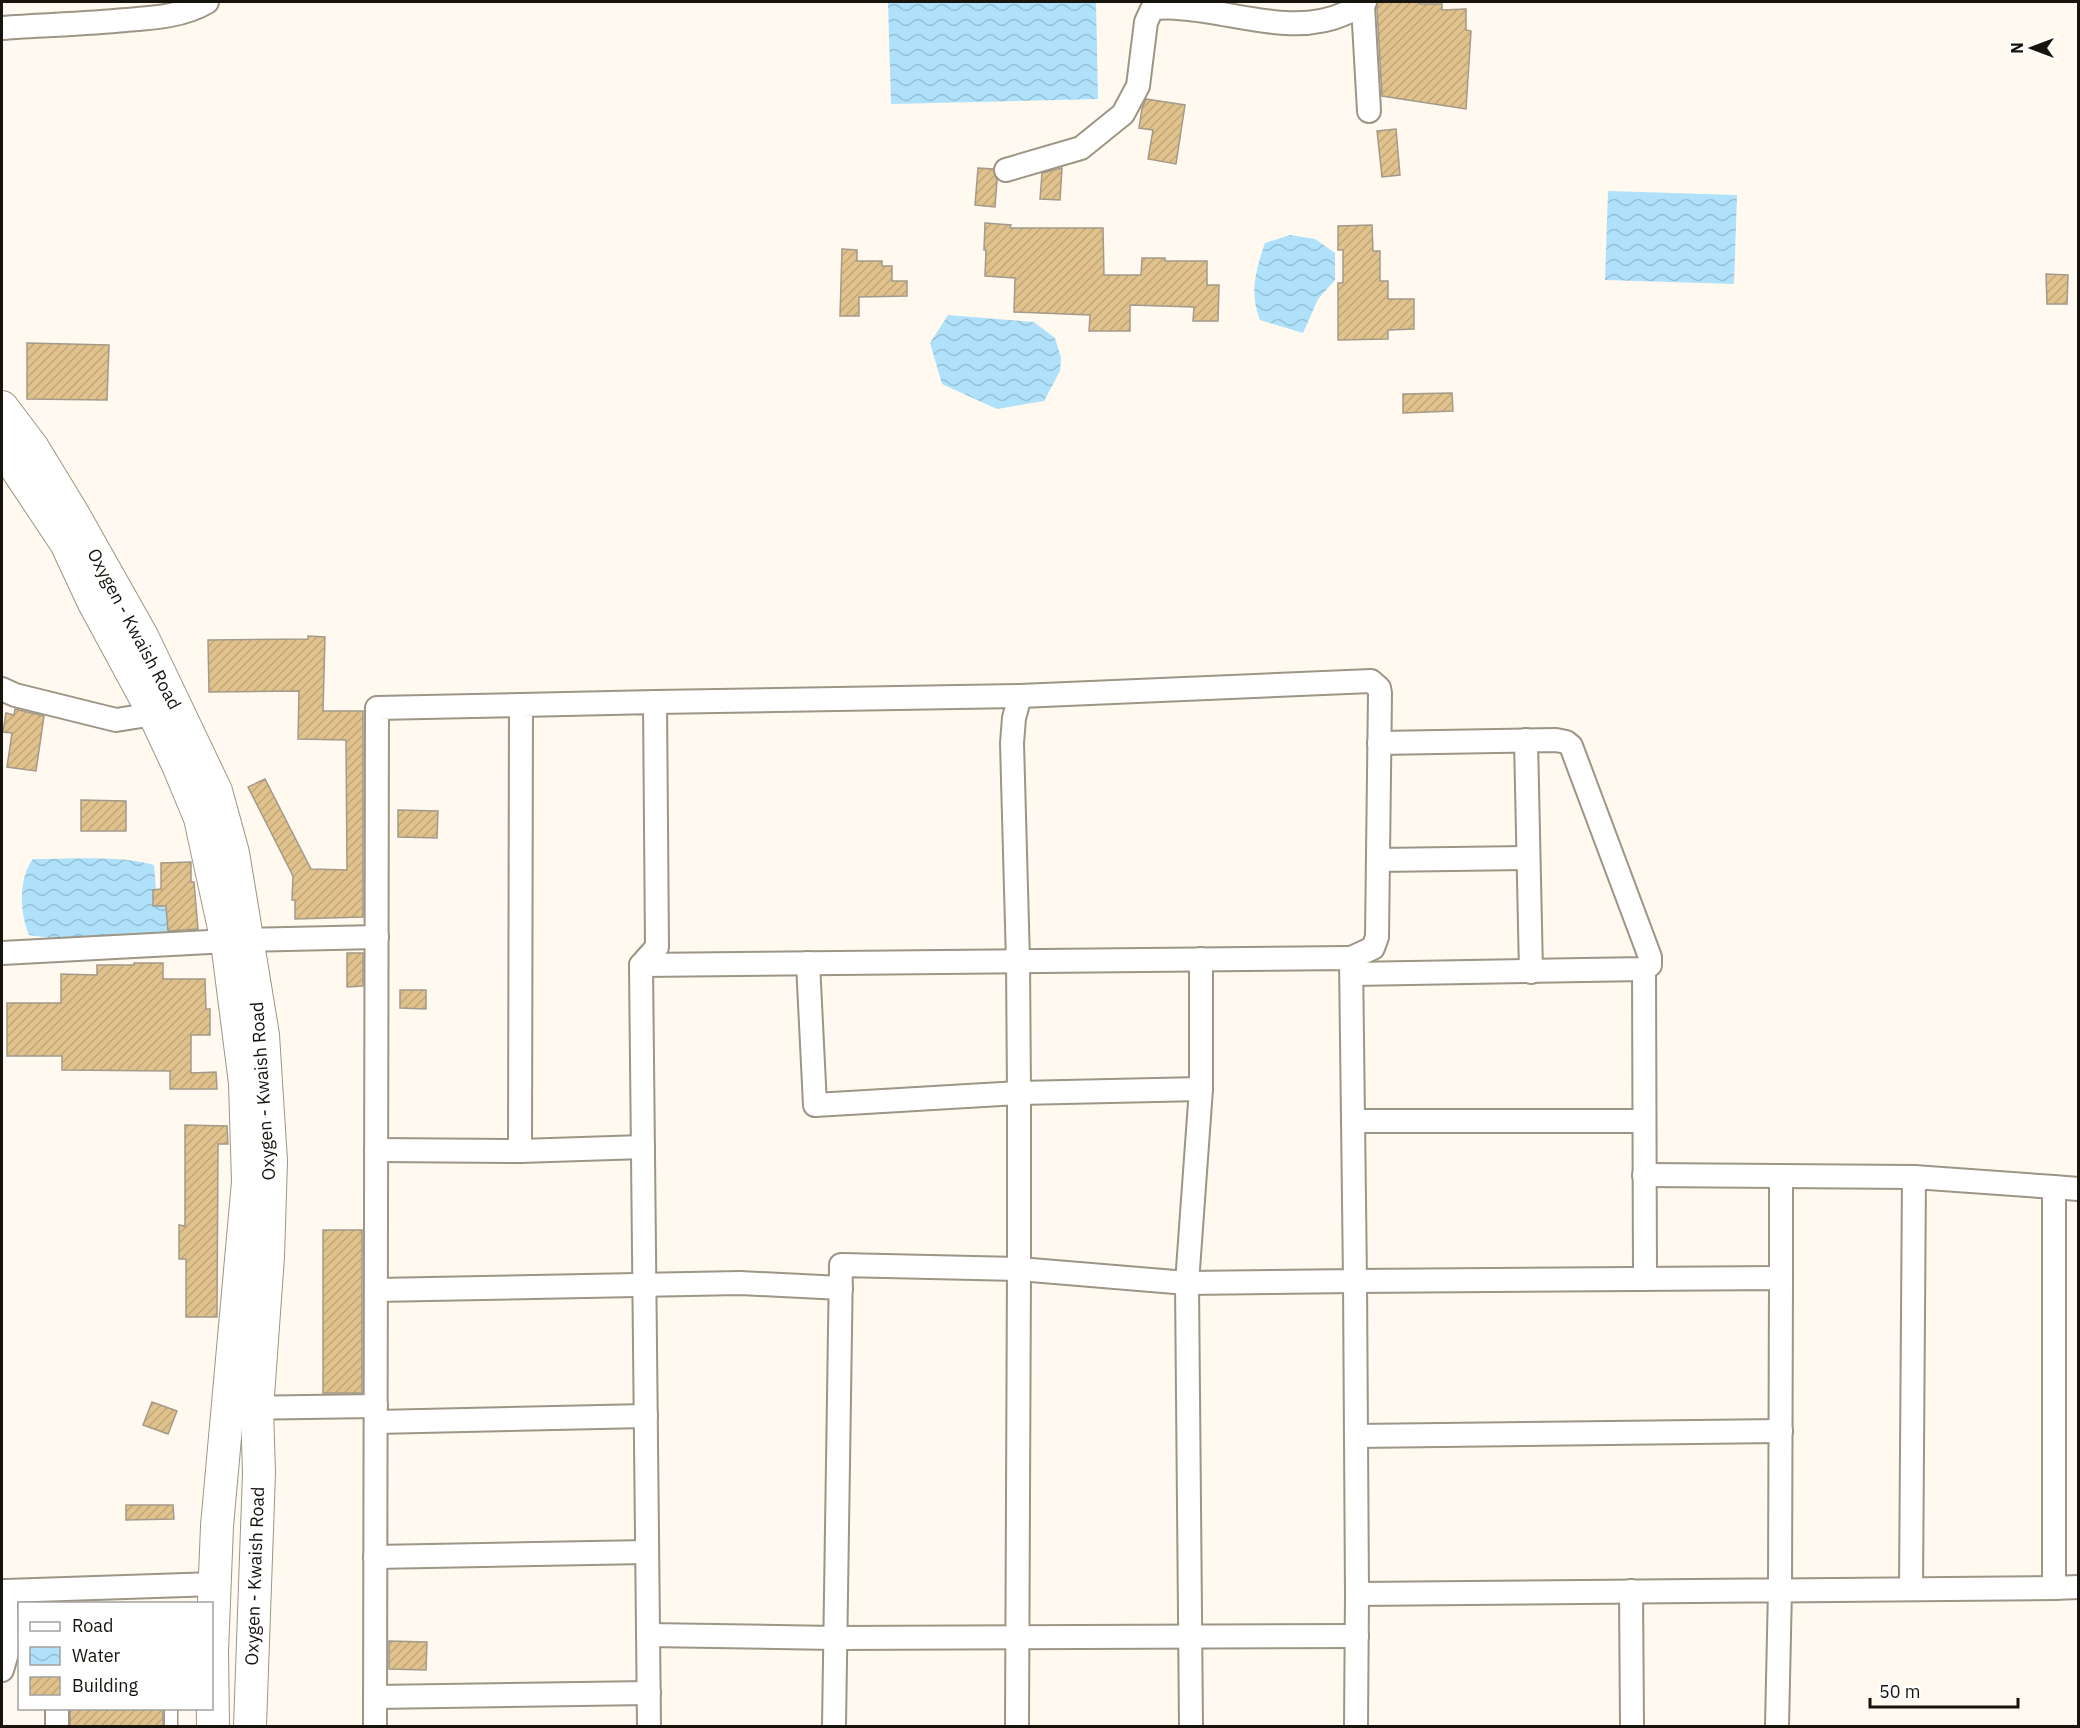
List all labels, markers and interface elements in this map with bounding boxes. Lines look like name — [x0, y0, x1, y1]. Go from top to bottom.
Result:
north arrow — [2002, 18, 2062, 78]
text: N — [2007, 42, 2027, 54]
street label: Oxygen - Kwaish Road — [82, 544, 187, 713]
street label: Oxygen - Kwaish Road — [245, 1001, 280, 1181]
street label: Oxygen - Kwaish Road — [240, 1486, 269, 1666]
legend — [18, 1602, 213, 1710]
text: Road — [72, 1614, 113, 1637]
text: Water — [72, 1644, 121, 1667]
scale bar — [1870, 1671, 2018, 1709]
text: Building — [72, 1674, 139, 1697]
text: 50 m — [1879, 1680, 1921, 1703]

